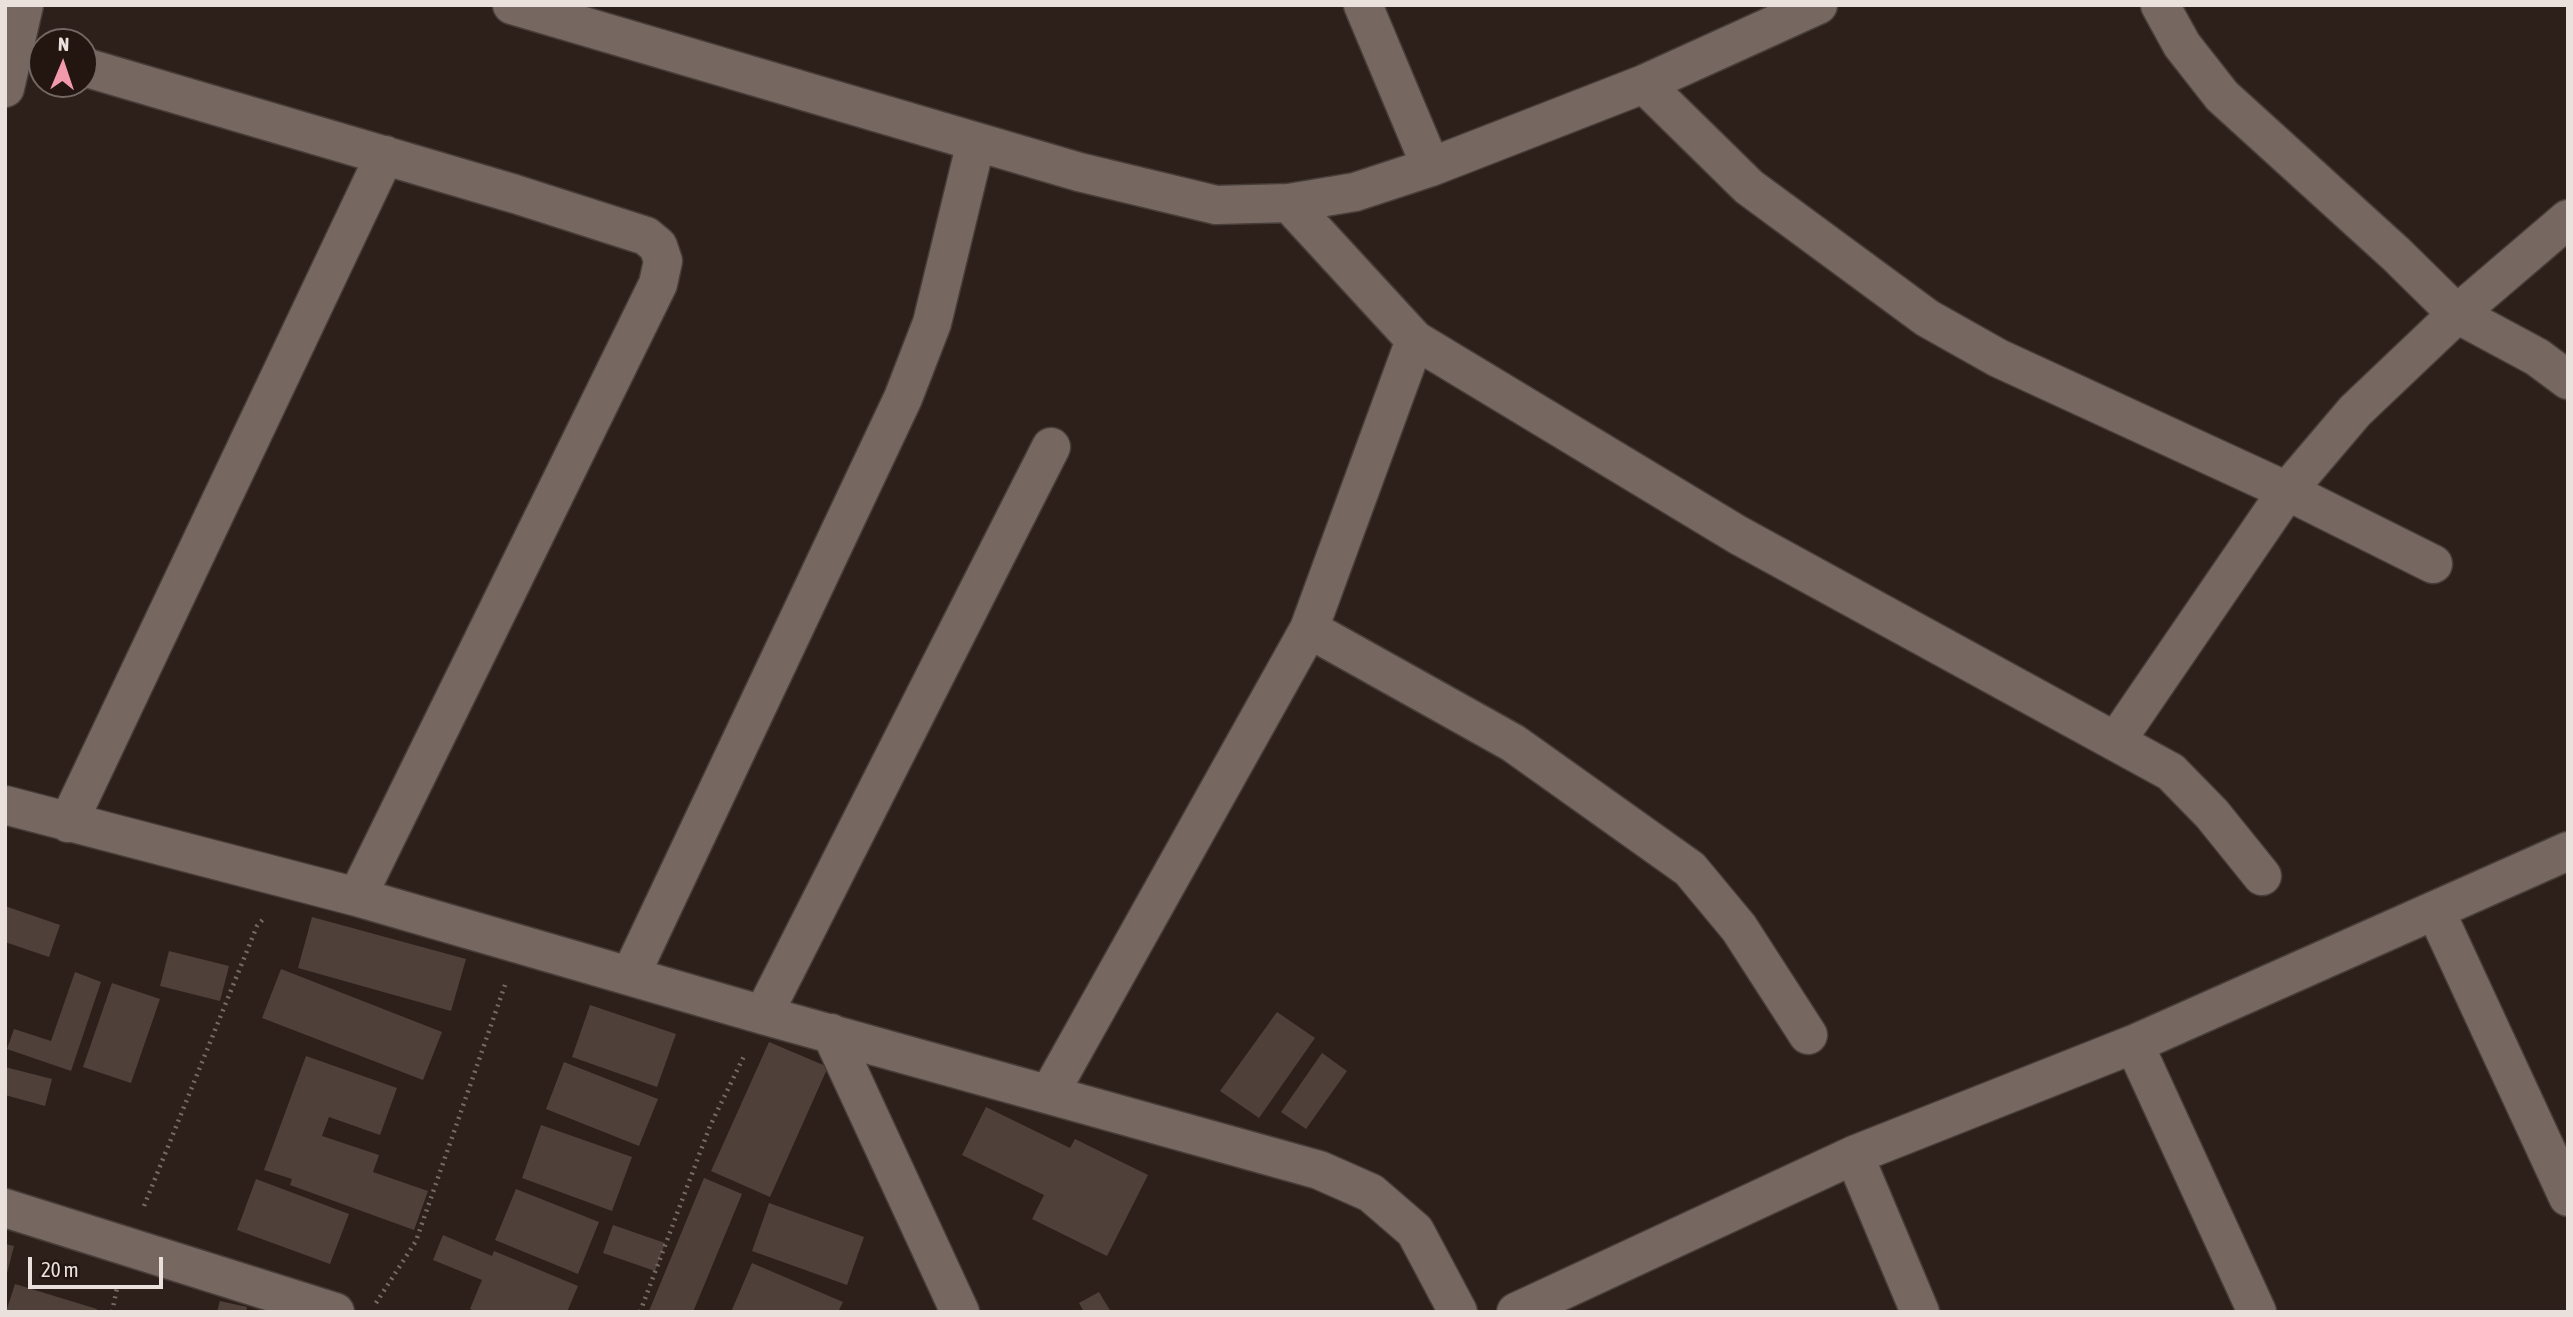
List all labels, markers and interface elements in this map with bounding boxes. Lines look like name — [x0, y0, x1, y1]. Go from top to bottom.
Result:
north arrow — [28, 28, 98, 98]
text: N — [58, 33, 70, 55]
scale bar — [32, 1244, 166, 1288]
text: 20 m — [41, 1257, 79, 1281]

